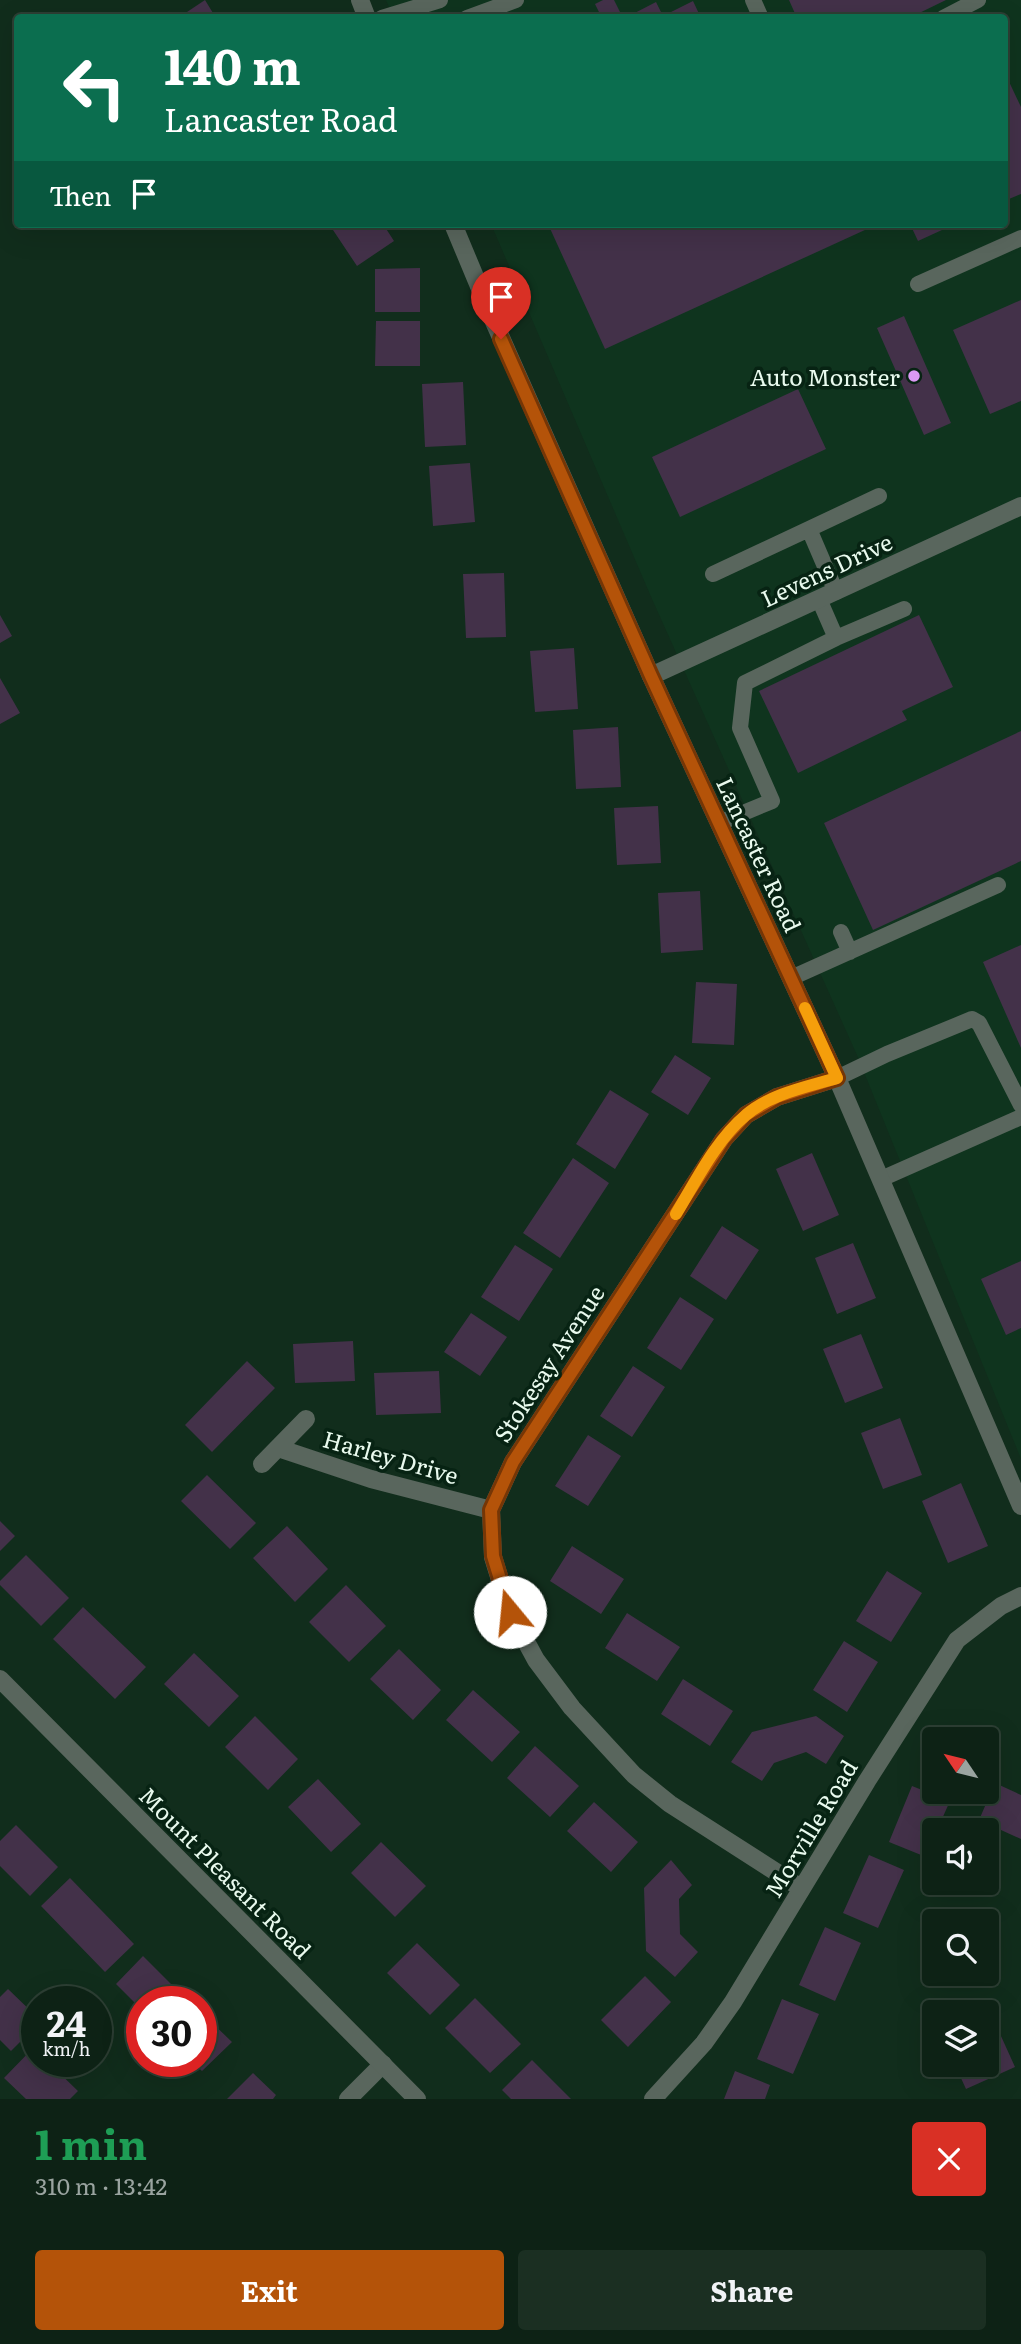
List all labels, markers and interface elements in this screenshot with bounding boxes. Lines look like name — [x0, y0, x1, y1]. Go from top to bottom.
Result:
text: 140 m — [164, 27, 301, 100]
icon: left — [49, 42, 140, 133]
text: Lancaster Road — [164, 94, 398, 142]
text: Then — [49, 175, 111, 214]
icon: arrive — [125, 175, 163, 213]
pin — [471, 267, 531, 339]
icon: arrive — [482, 278, 520, 316]
place label: Auto Monster — [750, 359, 900, 393]
marker: Auto Monster — [906, 368, 922, 384]
street label: Levens Drive — [755, 524, 897, 614]
street label: Lancaster Road — [709, 771, 811, 937]
street label: Stokesay Avenue — [484, 1278, 612, 1448]
street label: Harley Drive — [319, 1420, 463, 1492]
position arrow — [473, 1575, 547, 1649]
north arrow — [922, 1727, 999, 1804]
map controls — [922, 1727, 999, 2077]
street label: Morville Road — [755, 1753, 865, 1903]
street label: Mount Pleasant Road — [132, 1778, 320, 1966]
button: sound — [922, 1818, 999, 1895]
button: search — [922, 1909, 999, 1986]
speed limit sign: 30 — [126, 1986, 217, 2077]
text: 24 — [47, 1996, 86, 2048]
button: layers — [922, 2000, 999, 2077]
text: km/h — [43, 2035, 90, 2062]
text: 1 min — [35, 2111, 147, 2173]
button: close — [912, 2122, 986, 2196]
text: 310 m · 13:42 — [35, 2168, 167, 2202]
button: Exit — [35, 2250, 504, 2330]
button: Share — [518, 2250, 986, 2330]

